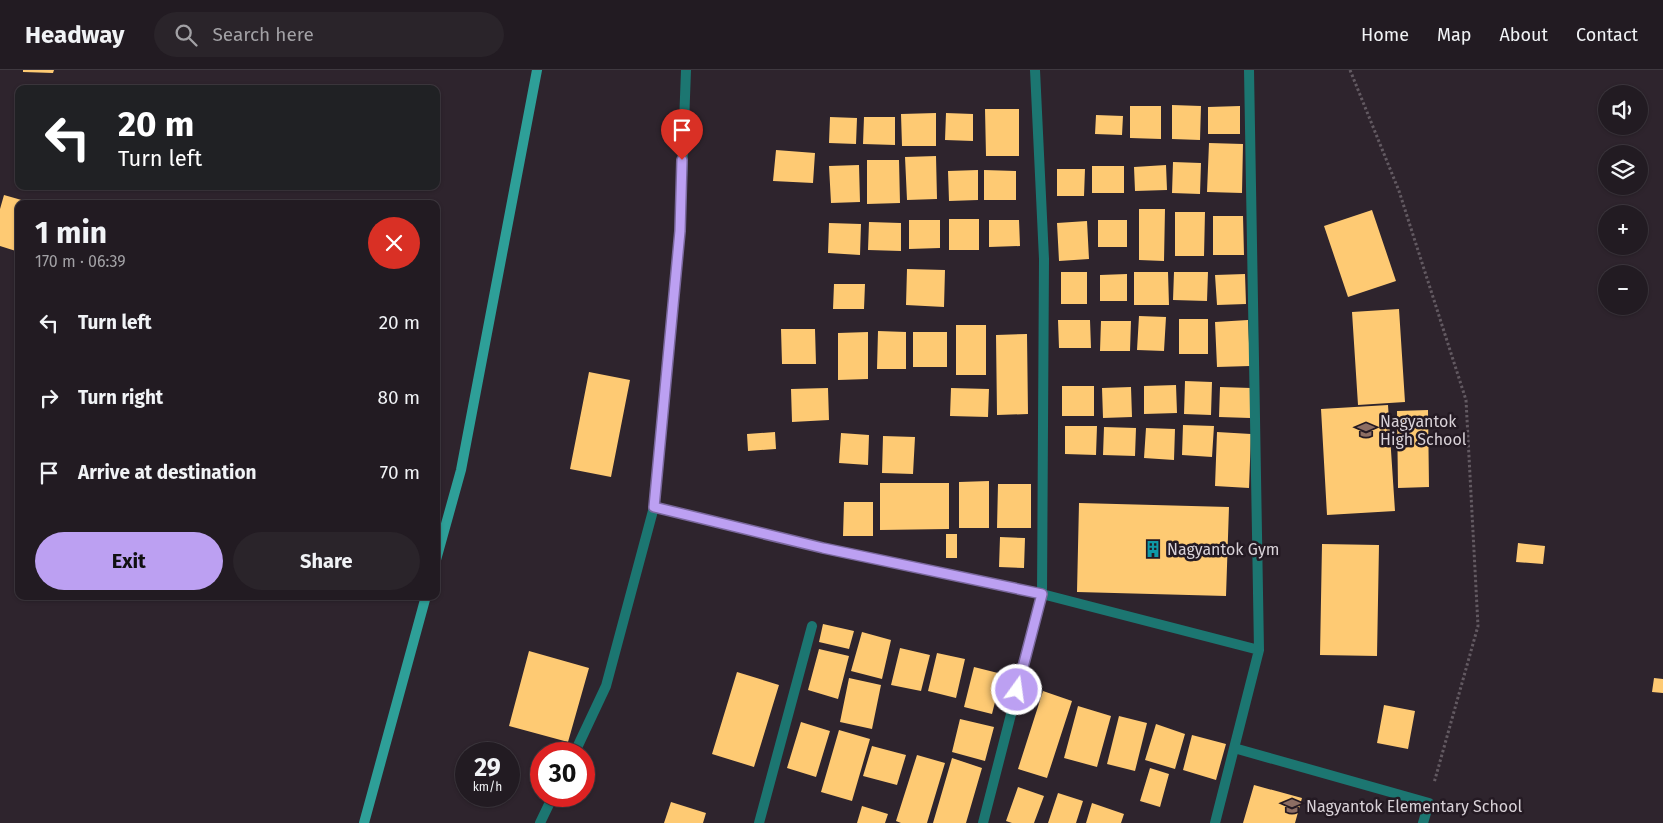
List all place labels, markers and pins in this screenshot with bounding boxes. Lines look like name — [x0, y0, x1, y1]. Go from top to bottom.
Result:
pin — [661, 109, 703, 160]
place label: Nagyantok High School — [1380, 412, 1467, 449]
school or university icon: Nagyantok High School — [1356, 420, 1376, 440]
building icon: Nagyantok Gym — [1143, 539, 1163, 559]
place label: Nagyantok Gym — [1167, 540, 1279, 559]
school or university icon: Nagyantok Elementary School — [1282, 796, 1302, 816]
place label: Nagyantok Elementary School — [1306, 797, 1522, 816]

